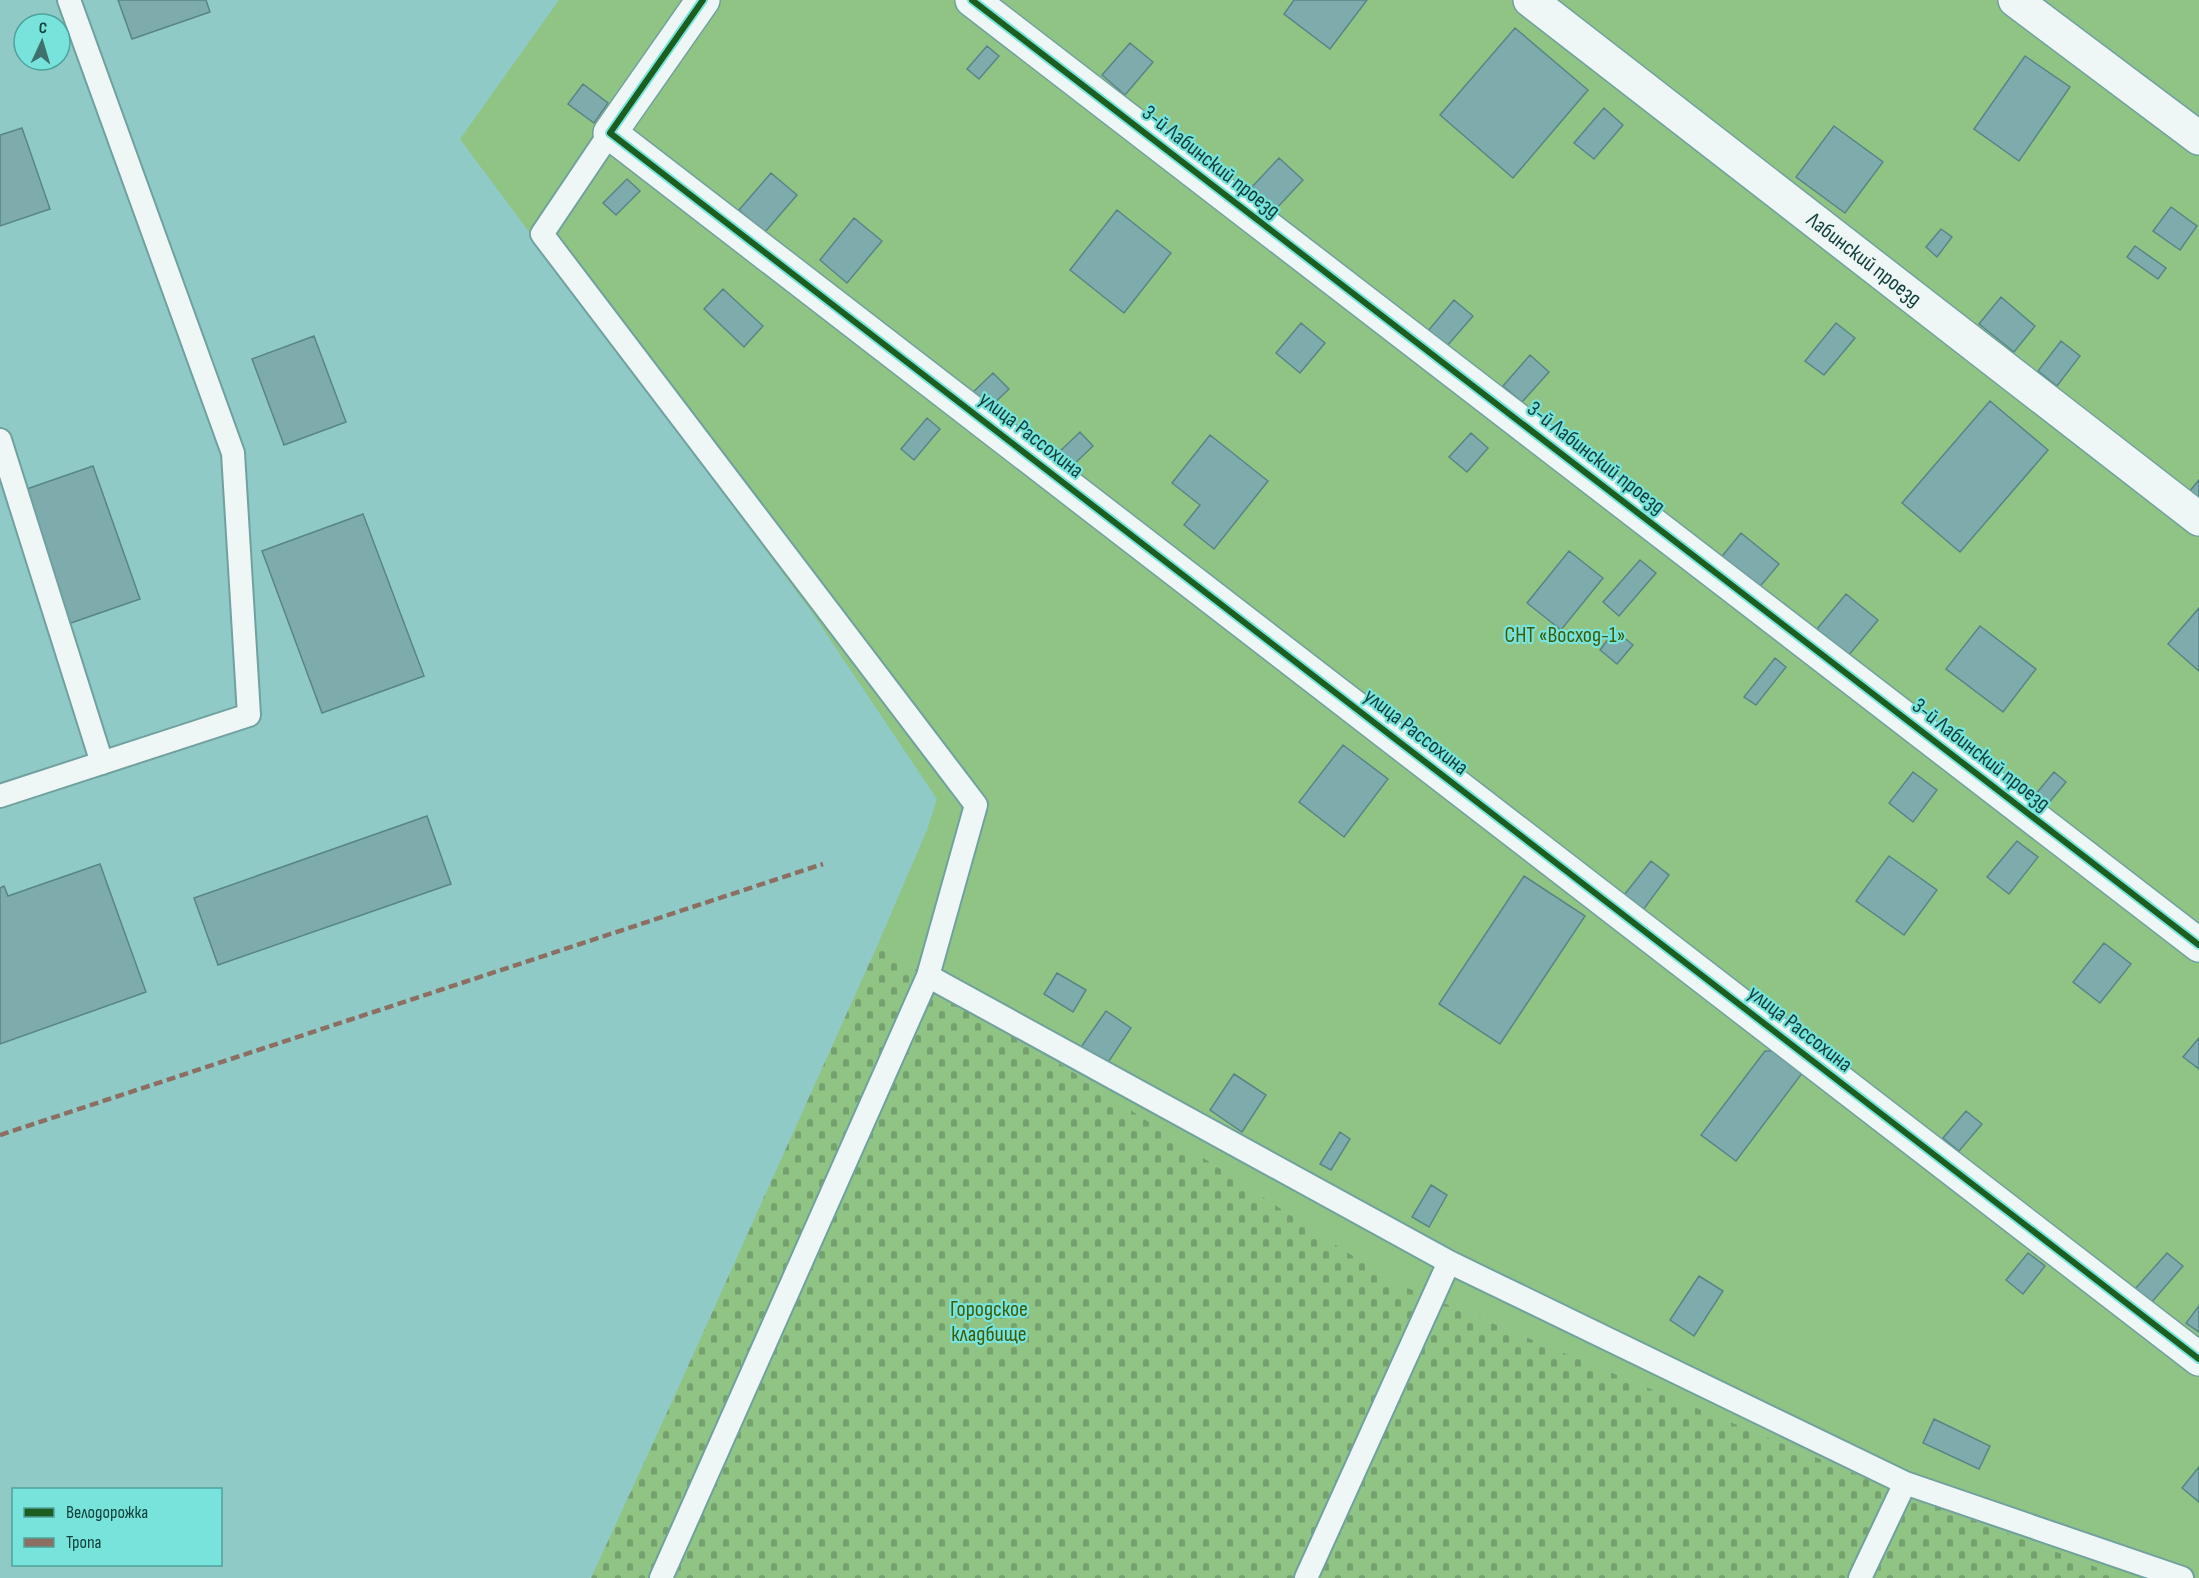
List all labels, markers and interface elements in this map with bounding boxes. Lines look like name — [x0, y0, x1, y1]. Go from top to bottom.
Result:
north arrow — [12, 12, 72, 72]
text: С — [38, 19, 48, 38]
street label: 3-й Лабинский проезд — [1136, 100, 1286, 224]
street label: Лабинский проезд — [1801, 206, 1927, 312]
street label: улица Рассохина — [973, 386, 1089, 484]
street label: 3-й Лабинский проезд — [1521, 396, 1671, 520]
park label: СНТ «Восход-1» — [1504, 622, 1626, 649]
street label: улица Рассохина — [1358, 683, 1474, 781]
street label: 3-й Лабинский проезд — [1906, 693, 2056, 817]
street label: улица Рассохина — [1742, 980, 1858, 1078]
park label: Городское кладбище — [950, 1296, 1028, 1348]
legend — [12, 1488, 222, 1566]
text: Велодорожка — [66, 1502, 148, 1523]
text: Тропа — [66, 1532, 102, 1553]

